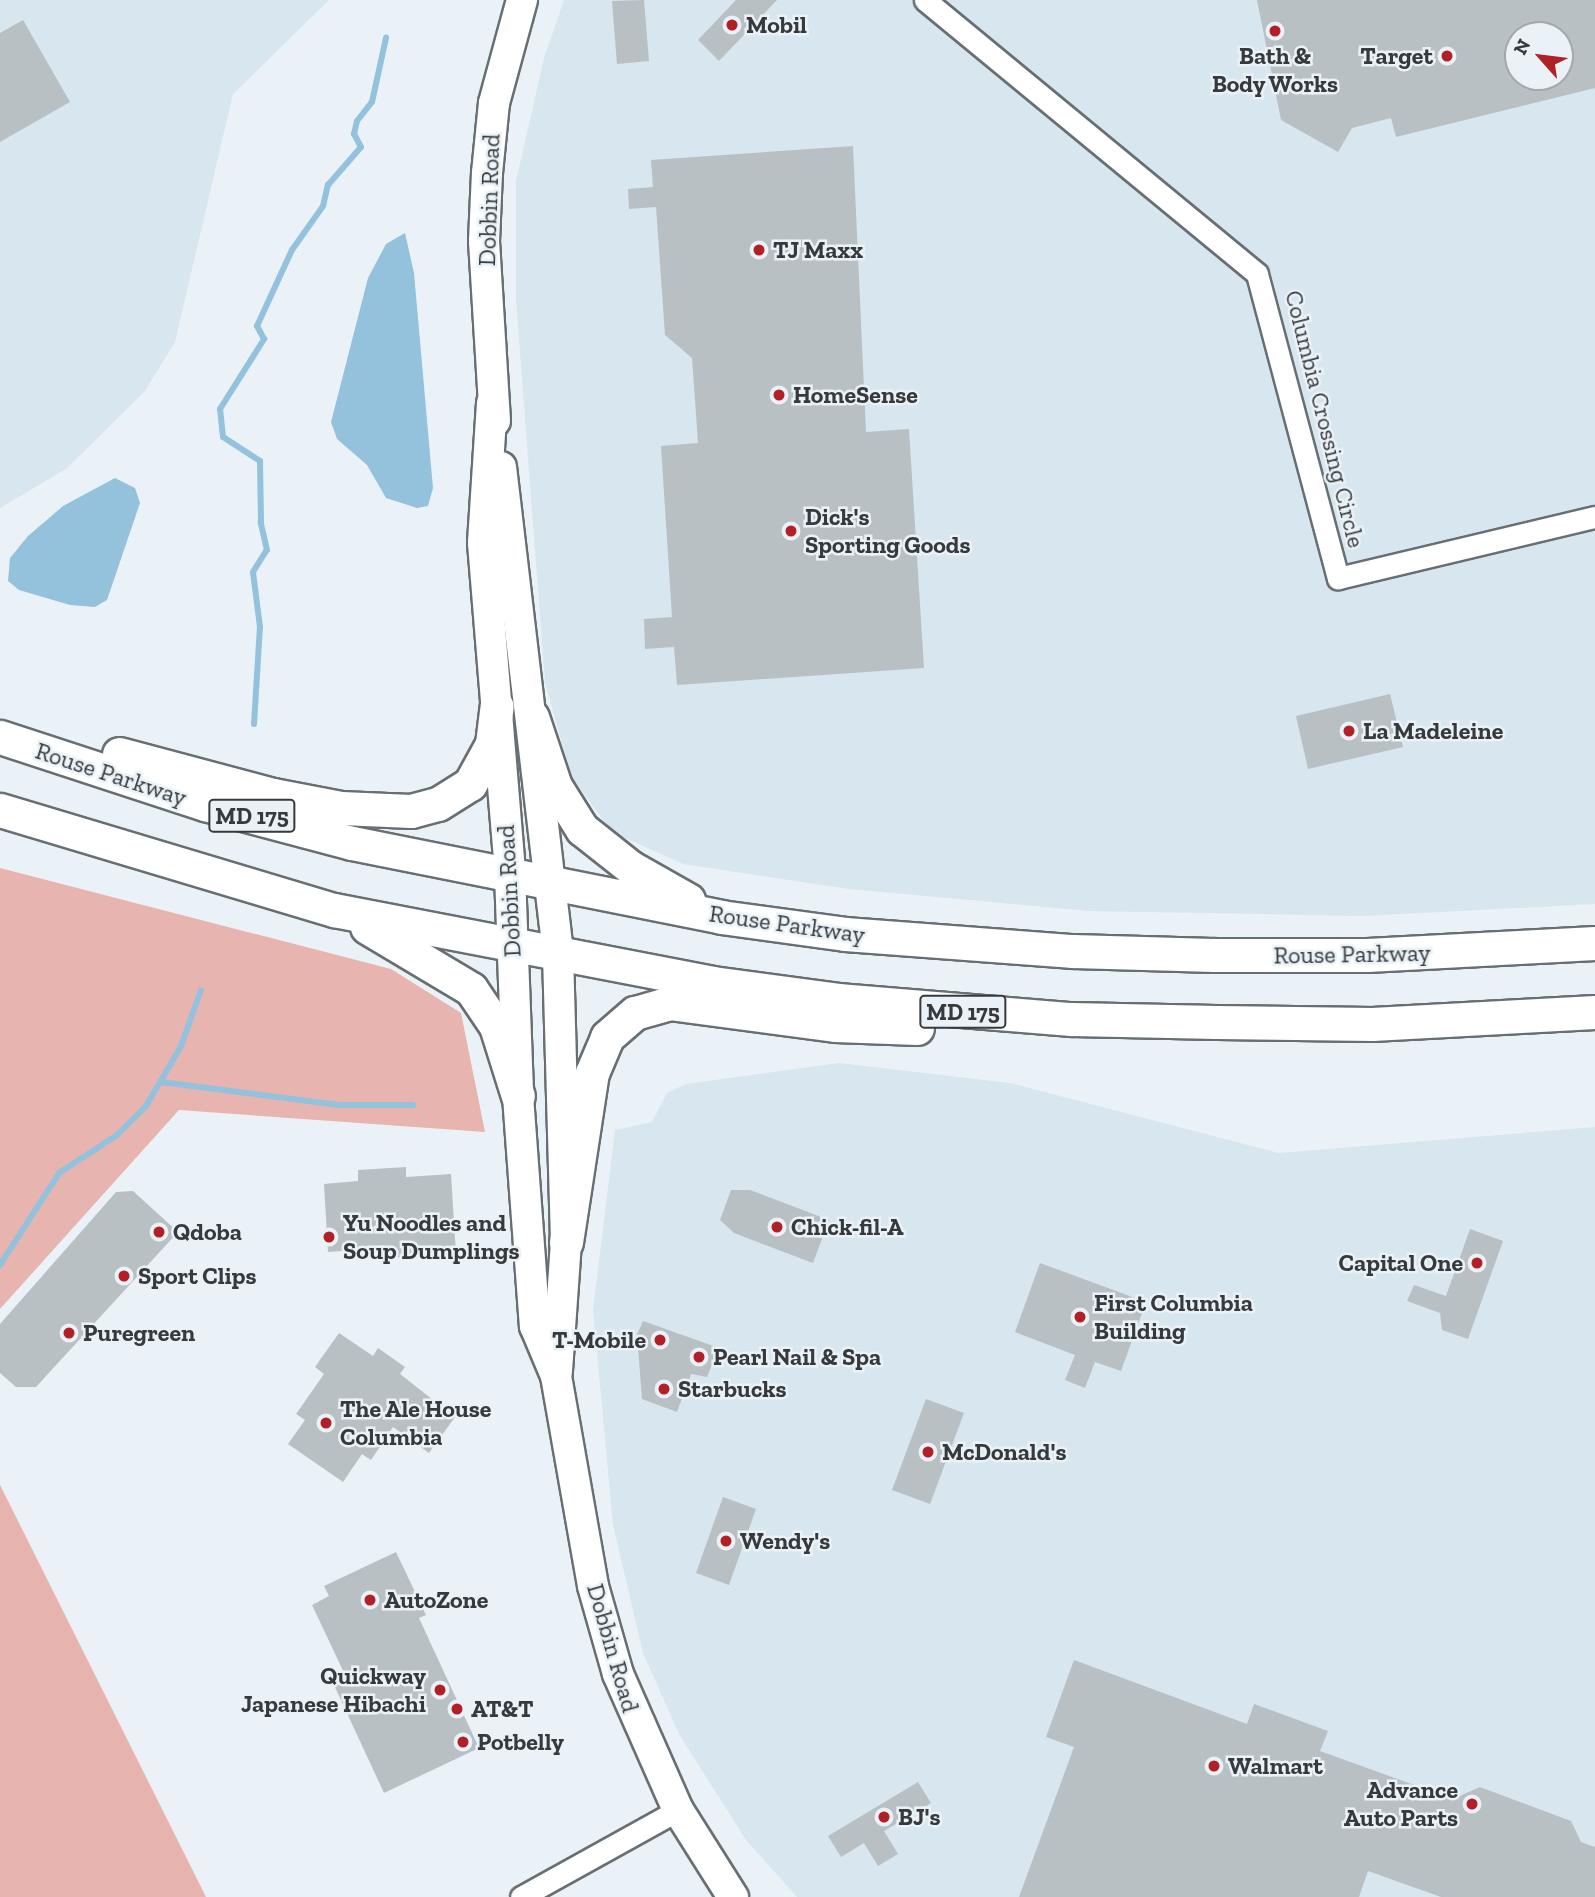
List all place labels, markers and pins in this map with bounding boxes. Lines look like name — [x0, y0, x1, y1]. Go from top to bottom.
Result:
place label: Mobil — [746, 11, 807, 39]
marker: Mobil — [724, 17, 740, 33]
marker: Bath & Body Works — [1267, 23, 1283, 39]
place label: Bath & Body Works — [1211, 42, 1339, 98]
place label: Target — [1360, 42, 1433, 70]
marker: Target — [1439, 48, 1455, 64]
place label: TJ Maxx — [773, 236, 863, 264]
marker: TJ Maxx — [751, 242, 767, 258]
place label: HomeSense — [793, 381, 918, 409]
marker: HomeSense — [771, 387, 787, 403]
place label: Dick's Sporting Goods — [805, 503, 970, 559]
marker: Dick's Sporting Goods — [783, 523, 799, 539]
place label: La Madeleine — [1363, 717, 1503, 745]
marker: La Madeleine — [1341, 723, 1357, 739]
place label: Yu Noodles and Soup Dumplings — [343, 1209, 520, 1265]
place label: Chick-fil-A — [791, 1213, 903, 1241]
place label: Qdoba — [173, 1218, 242, 1246]
marker: Chick-fil-A — [769, 1219, 785, 1235]
marker: Qdoba — [151, 1224, 167, 1240]
marker: Yu Noodles and Soup Dumplings — [321, 1229, 337, 1245]
place label: Capital One — [1339, 1249, 1463, 1277]
marker: Capital One — [1469, 1255, 1485, 1271]
place label: Sport Clips — [138, 1262, 256, 1290]
marker: Sport Clips — [116, 1268, 132, 1284]
place label: First Columbia Building — [1094, 1289, 1253, 1345]
marker: First Columbia Building — [1072, 1309, 1088, 1325]
place label: Puregreen — [83, 1319, 195, 1347]
marker: Puregreen — [61, 1325, 77, 1341]
place label: T-Mobile — [552, 1326, 646, 1354]
marker: T-Mobile — [652, 1332, 668, 1348]
place label: Pearl Nail & Spa — [713, 1343, 881, 1371]
marker: Pearl Nail & Spa — [691, 1349, 707, 1365]
place label: Starbucks — [678, 1375, 787, 1403]
marker: Starbucks — [656, 1381, 672, 1397]
place label: The Ale House Columbia — [340, 1395, 492, 1451]
marker: The Ale House Columbia — [318, 1415, 334, 1431]
place label: McDonald's — [942, 1438, 1066, 1466]
marker: McDonald's — [920, 1444, 936, 1460]
place label: Wendy's — [740, 1527, 830, 1555]
marker: Wendy's — [718, 1533, 734, 1549]
place label: AutoZone — [384, 1586, 488, 1614]
marker: AutoZone — [362, 1592, 378, 1608]
place label: Quickway Japanese Hibachi — [241, 1662, 426, 1718]
marker: Quickway Japanese Hibachi — [432, 1682, 448, 1698]
place label: AT&T — [471, 1695, 534, 1723]
marker: AT&T — [449, 1701, 465, 1717]
place label: Potbelly — [477, 1728, 564, 1756]
marker: Potbelly — [455, 1734, 471, 1750]
place label: Walmart — [1228, 1752, 1323, 1780]
marker: Walmart — [1206, 1758, 1222, 1774]
place label: Advance Auto Parts — [1344, 1776, 1458, 1832]
marker: Advance Auto Parts — [1464, 1796, 1480, 1812]
place label: BJ's — [898, 1803, 941, 1831]
marker: BJ's — [876, 1809, 892, 1825]

